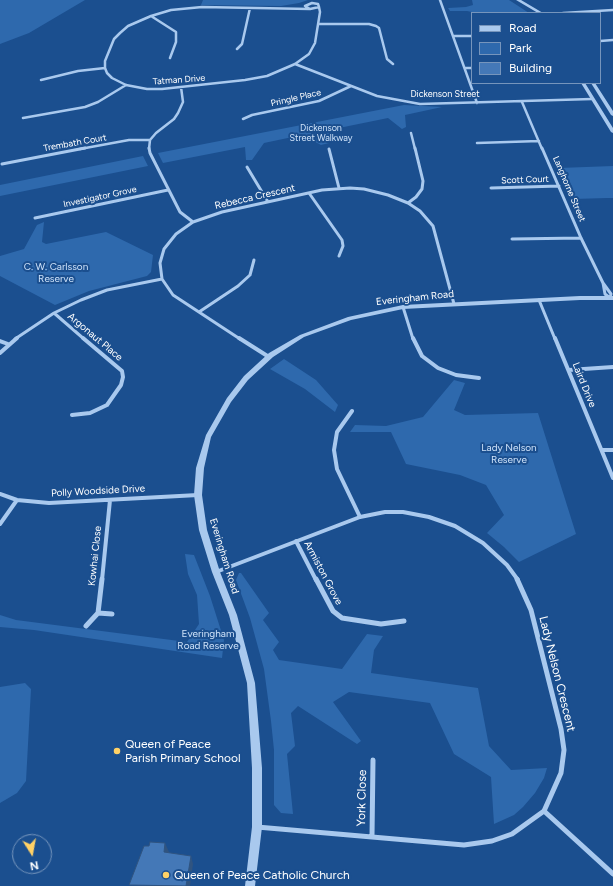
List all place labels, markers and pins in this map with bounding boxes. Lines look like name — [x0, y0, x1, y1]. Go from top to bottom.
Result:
place label: Queen of Peace Parish Primary School — [125, 737, 241, 765]
marker: Queen of Peace Parish Primary School — [112, 746, 122, 756]
place label: Queen of Peace Catholic Church — [174, 868, 350, 882]
marker: Queen of Peace Catholic Church — [161, 870, 171, 880]

